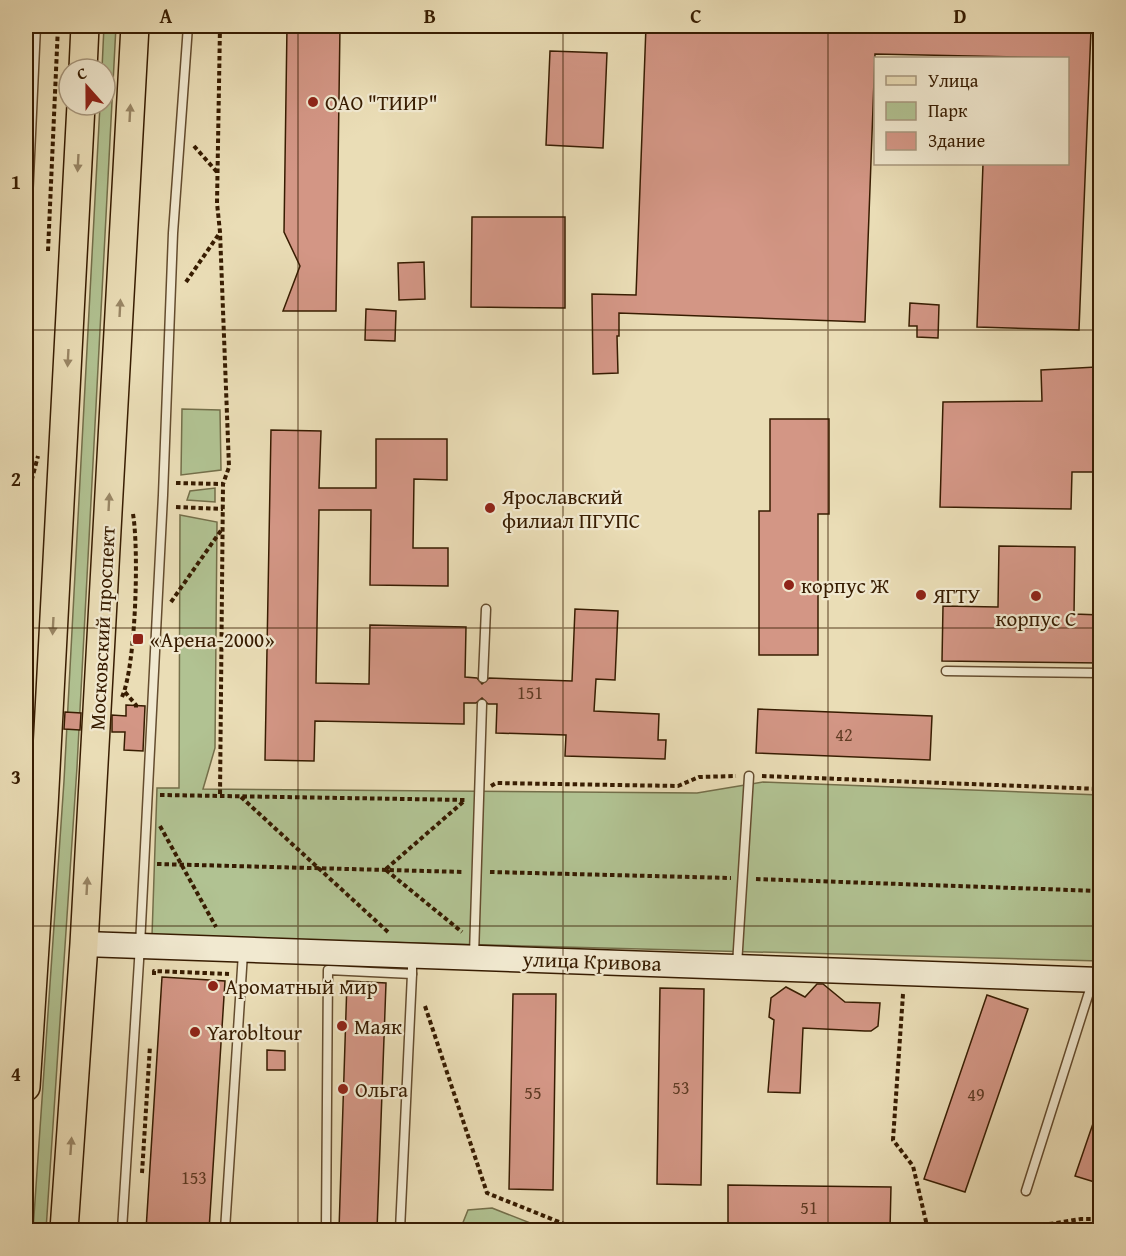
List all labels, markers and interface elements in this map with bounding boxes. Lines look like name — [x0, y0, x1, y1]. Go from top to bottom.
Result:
text: A — [160, 1, 173, 30]
text: B — [424, 1, 436, 30]
text: C — [690, 1, 702, 30]
text: D — [953, 1, 967, 30]
north arrow — [57, 57, 117, 117]
legend — [874, 57, 1069, 165]
text: С — [73, 60, 90, 86]
text: Улица — [928, 67, 979, 94]
place label: ОАО "ТИИР" — [325, 87, 438, 118]
marker: ОАО "ТИИР" — [306, 95, 320, 109]
text: Парк — [928, 97, 968, 124]
one-way arrow — [126, 104, 135, 123]
text: Здание — [928, 127, 985, 154]
one-way arrow — [74, 154, 83, 173]
text: 1 — [11, 167, 21, 196]
one-way arrow — [115, 298, 125, 317]
one-way arrow — [63, 349, 72, 368]
text: 2 — [11, 464, 21, 493]
place label: Ярославский филиал ПГУПС — [501, 481, 640, 536]
one-way arrow — [104, 493, 114, 512]
marker: Ярославский филиал ПГУПС — [483, 501, 497, 515]
street label: Московский проспект — [81, 525, 123, 731]
place label: корпус Ж — [801, 570, 890, 601]
marker: корпус Ж — [782, 578, 796, 592]
place label: ЯГТУ — [932, 580, 980, 611]
marker: ЯГТУ — [914, 588, 928, 602]
marker: корпус С — [1029, 589, 1043, 603]
place label: корпус С — [996, 603, 1076, 634]
one-way arrow — [49, 616, 58, 635]
place label: «Арена-2000» — [150, 624, 275, 655]
marker: «Арена-2000» — [131, 632, 145, 646]
house number: 151 — [517, 679, 543, 706]
house number: 42 — [835, 721, 853, 748]
text: 3 — [11, 762, 21, 791]
one-way arrow — [83, 876, 92, 895]
street label: улица Кривова — [521, 943, 662, 979]
place label: Ароматный мир — [225, 971, 378, 1002]
marker: Ароматный мир — [206, 979, 220, 993]
place label: Маяк — [354, 1011, 402, 1042]
place label: Yarobltour — [207, 1017, 303, 1048]
marker: Маяк — [335, 1019, 349, 1033]
marker: Yarobltour — [188, 1025, 202, 1039]
text: 4 — [11, 1059, 21, 1088]
place label: Ольга — [355, 1074, 408, 1105]
house number: 53 — [672, 1074, 690, 1101]
house number: 55 — [524, 1079, 542, 1106]
house number: 49 — [967, 1081, 985, 1108]
marker: Ольга — [336, 1082, 350, 1096]
one-way arrow — [66, 1136, 76, 1155]
house number: 153 — [181, 1164, 207, 1191]
house number: 51 — [800, 1194, 818, 1221]

